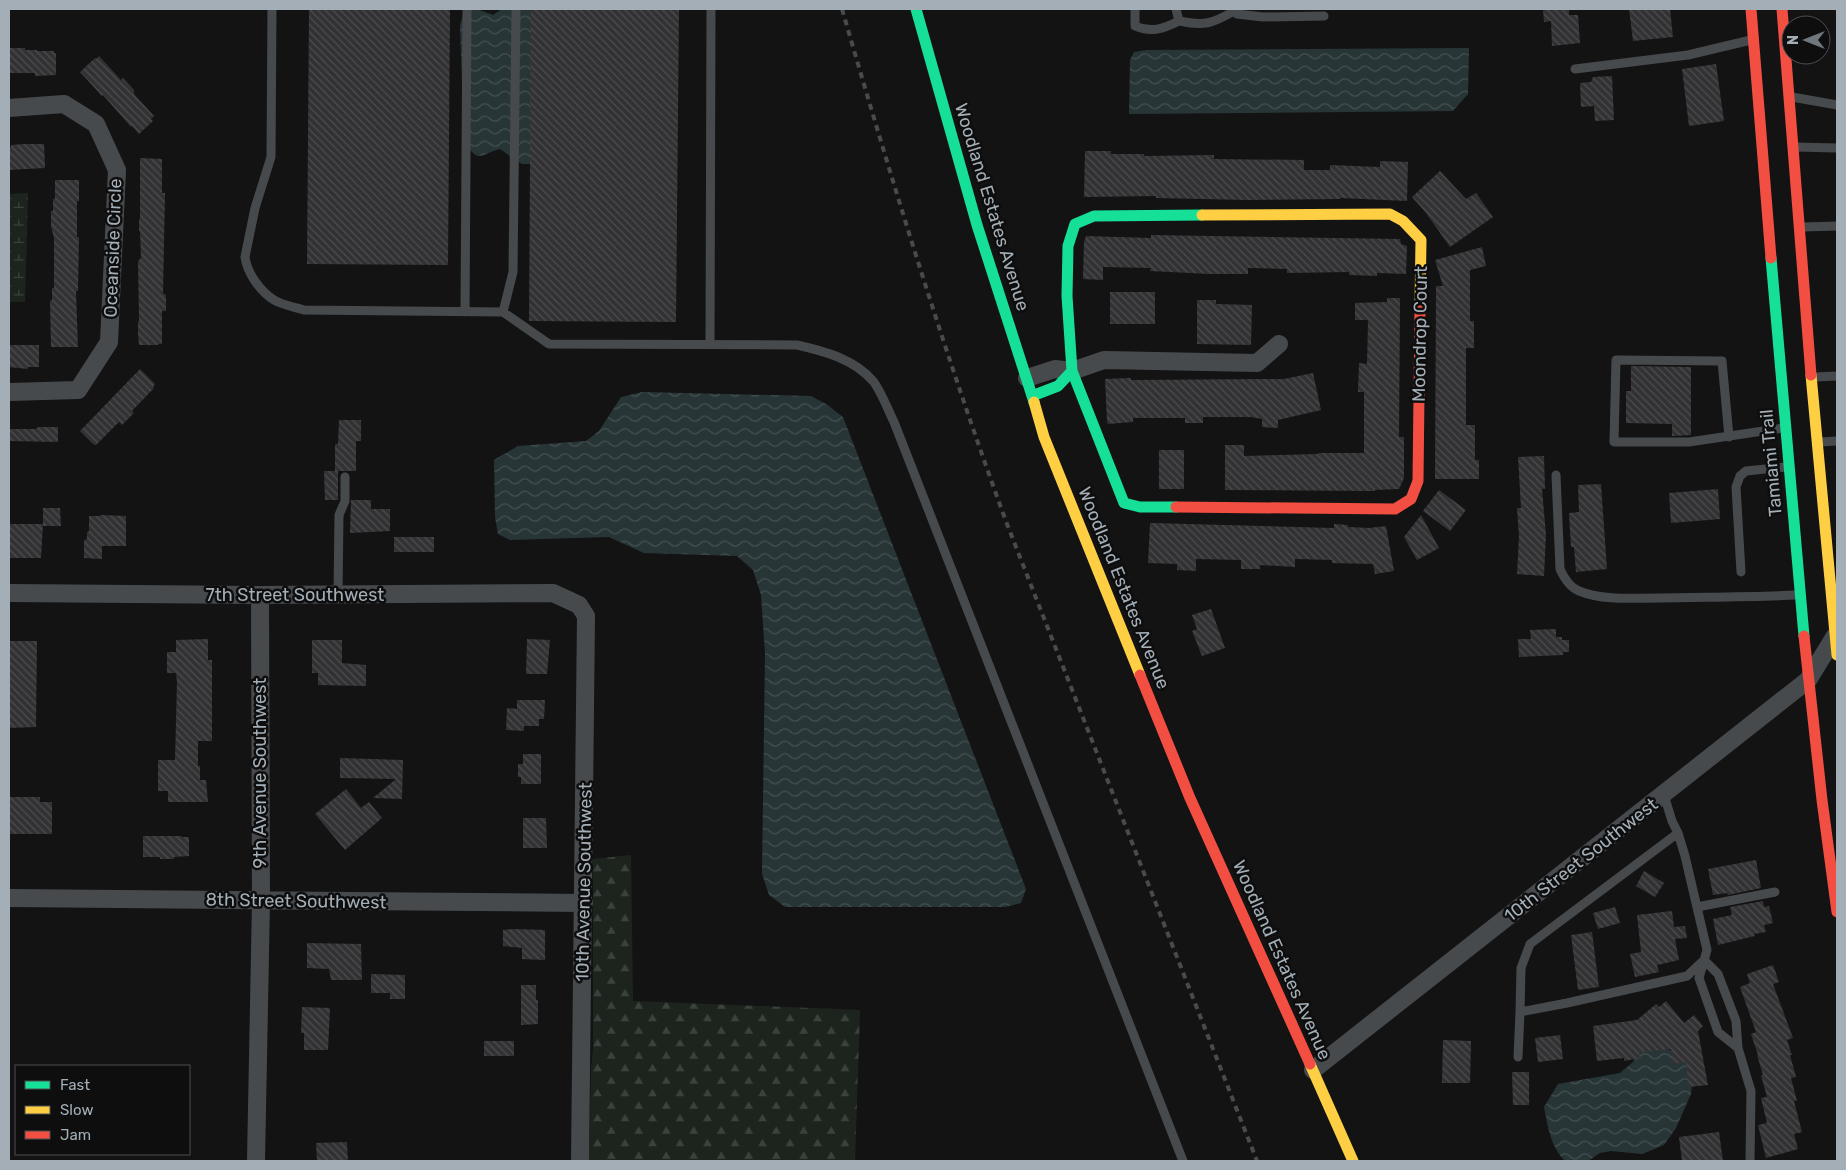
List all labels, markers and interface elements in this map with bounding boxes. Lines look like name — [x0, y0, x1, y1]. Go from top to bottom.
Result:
north arrow — [1781, 15, 1831, 65]
text: N — [1785, 35, 1802, 45]
street label: Woodland Estates Avenue — [950, 101, 1034, 313]
street label: Oceanside Circle — [100, 178, 126, 318]
street label: Moondrop Court — [1408, 266, 1432, 402]
street label: Tamiami Trail — [1755, 408, 1787, 518]
street label: Woodland Estates Avenue — [1073, 484, 1175, 692]
street label: 7th Street Southwest — [206, 584, 384, 606]
street label: 9th Avenue Southwest — [249, 678, 271, 868]
street label: 10th Avenue Southwest — [571, 782, 597, 982]
street label: 10th Street Southwest — [1500, 793, 1662, 927]
street label: Woodland Estates Avenue — [1228, 857, 1336, 1063]
street label: 8th Street Southwest — [205, 888, 387, 914]
legend — [15, 1065, 190, 1155]
text: Fast — [60, 1076, 90, 1094]
text: Slow — [60, 1101, 93, 1119]
text: Jam — [60, 1126, 91, 1144]

